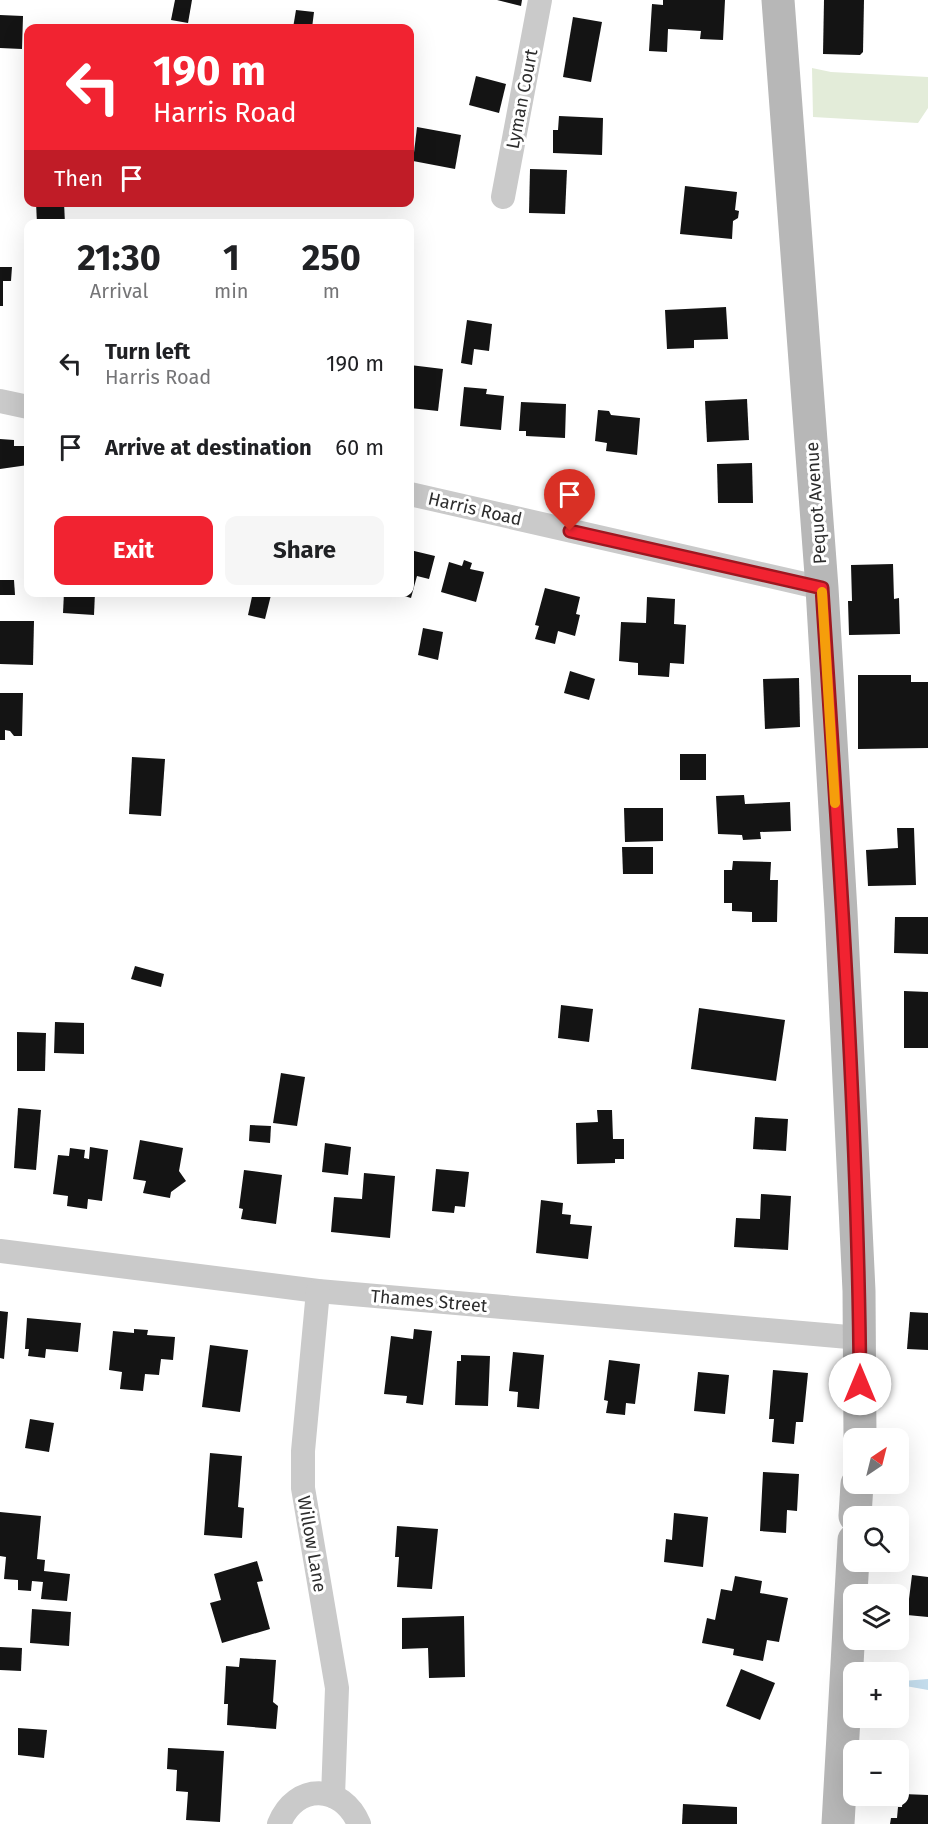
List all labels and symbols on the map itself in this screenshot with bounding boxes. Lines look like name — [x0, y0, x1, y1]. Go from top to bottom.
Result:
street label: Lyman Court — [502, 47, 543, 151]
street label: Pequot Avenue — [801, 441, 831, 565]
pin — [544, 469, 595, 531]
street label: Harris Road — [426, 488, 524, 530]
street label: Thames Street — [370, 1285, 489, 1317]
position arrow — [828, 1352, 892, 1416]
north arrow — [843, 1428, 909, 1494]
street label: Willow Lane — [293, 1494, 331, 1594]

